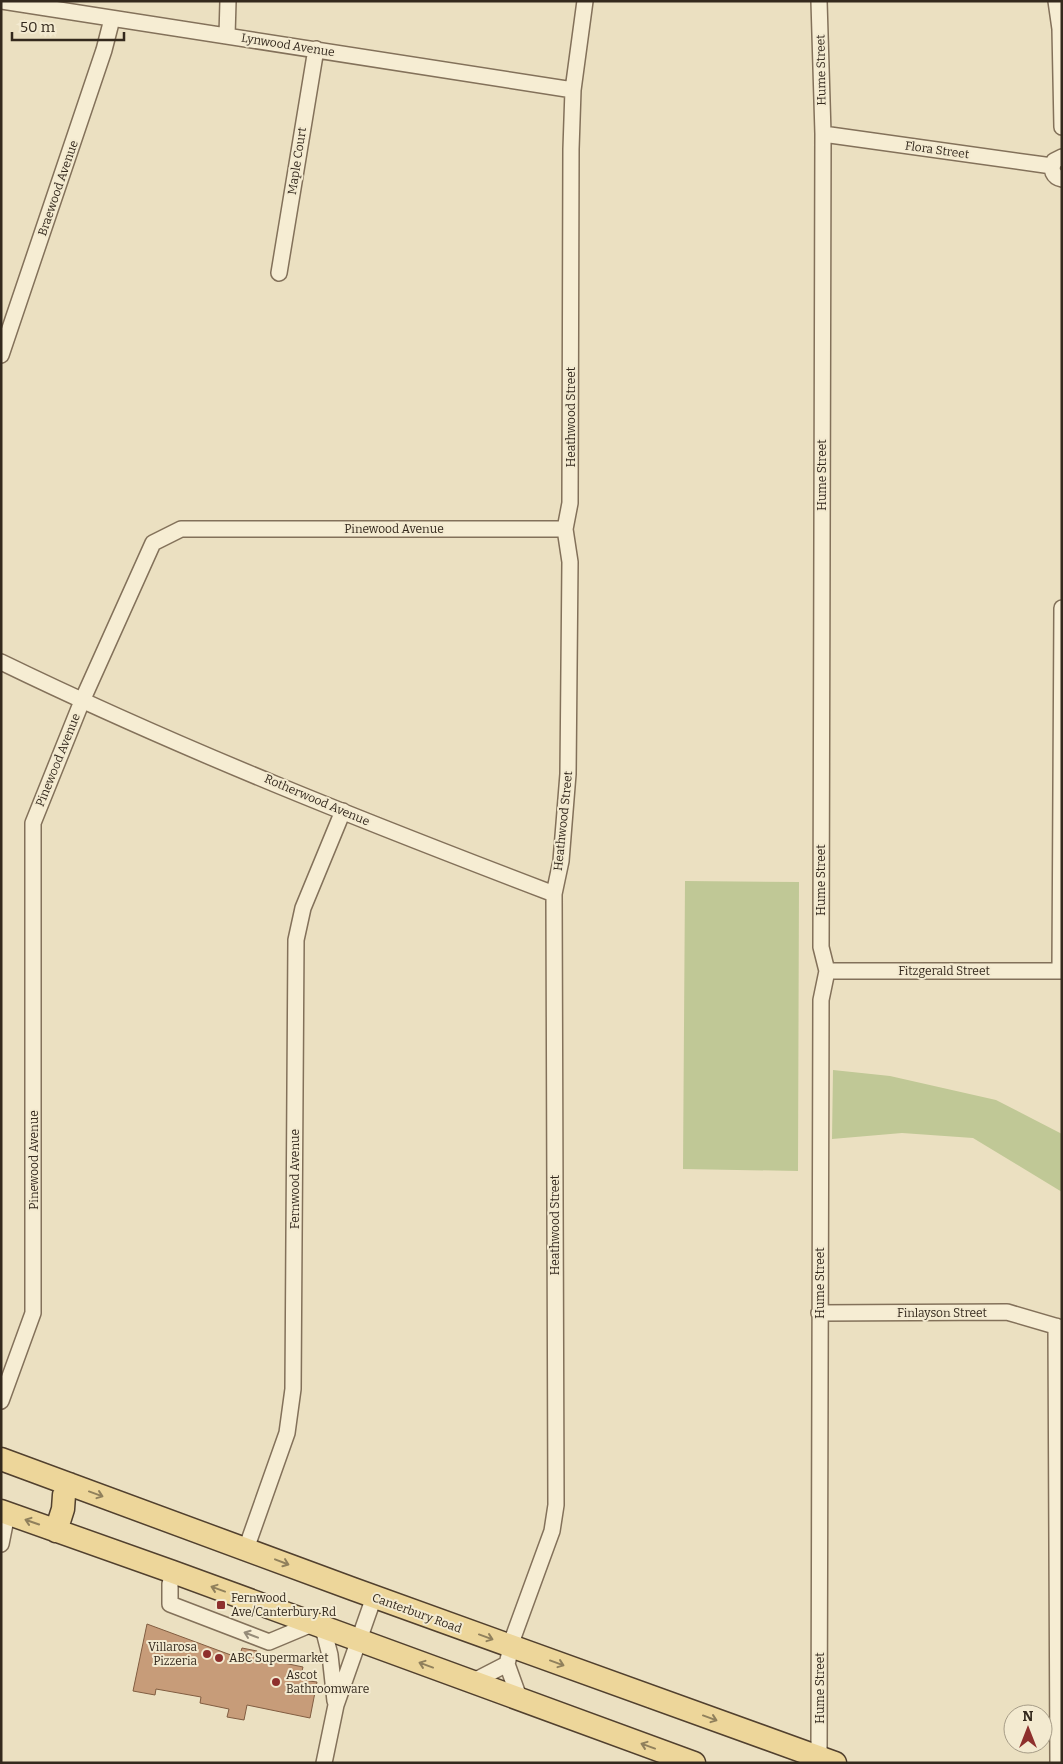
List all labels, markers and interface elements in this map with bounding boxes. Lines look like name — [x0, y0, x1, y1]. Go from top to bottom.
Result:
scale bar — [12, 10, 125, 42]
text: 50 m — [20, 18, 56, 36]
street label: Lynwood Avenue — [240, 31, 336, 59]
street label: Hume Street — [813, 34, 829, 106]
street label: Maple Court — [285, 126, 309, 196]
street label: Braewood Avenue — [35, 138, 81, 238]
street label: Flora Street — [904, 139, 971, 162]
street label: Heathwood Street — [564, 366, 578, 467]
street label: Hume Street — [815, 439, 829, 511]
street label: Pinewood Avenue — [344, 522, 444, 536]
street label: Pinewood Avenue — [33, 711, 83, 809]
street label: Heathwood Street — [551, 770, 575, 872]
street label: Rotherwood Avenue — [262, 771, 372, 829]
street label: Hume Street — [814, 844, 828, 916]
street label: Fitzgerald Street — [898, 964, 990, 978]
street label: Pinewood Avenue — [27, 1110, 41, 1210]
street label: Fernwood Avenue — [288, 1129, 302, 1229]
street label: Heathwood Street — [548, 1174, 562, 1275]
street label: Hume Street — [813, 1247, 827, 1319]
street label: Finlayson Street — [897, 1306, 988, 1320]
one-way arrow — [88, 1490, 103, 1499]
one-way arrow — [24, 1517, 40, 1526]
one-way arrow — [273, 1558, 289, 1567]
one-way arrow — [210, 1583, 225, 1592]
street label: Canterbury Road — [370, 1590, 464, 1636]
place label: Fernwood Ave/Canterbury Rd — [231, 1591, 336, 1619]
marker: Fernwood Ave/Canterbury Rd — [215, 1599, 227, 1611]
one-way arrow — [244, 1630, 259, 1639]
one-way arrow — [478, 1633, 493, 1642]
place label: Villarosa Pizzeria — [148, 1640, 197, 1668]
marker: Villarosa Pizzeria — [201, 1648, 213, 1660]
place label: ABC Supermarket — [229, 1651, 329, 1665]
marker: ABC Supermarket — [213, 1652, 225, 1664]
street label: Hume Street — [813, 1652, 827, 1724]
one-way arrow — [549, 1659, 564, 1668]
one-way arrow — [419, 1660, 434, 1669]
place label: Ascot Bathroomware — [286, 1668, 369, 1696]
marker: Ascot Bathroomware — [270, 1676, 282, 1688]
north arrow — [1003, 1704, 1053, 1754]
text: N — [1023, 1708, 1034, 1725]
one-way arrow — [702, 1714, 717, 1723]
one-way arrow — [641, 1741, 656, 1750]

